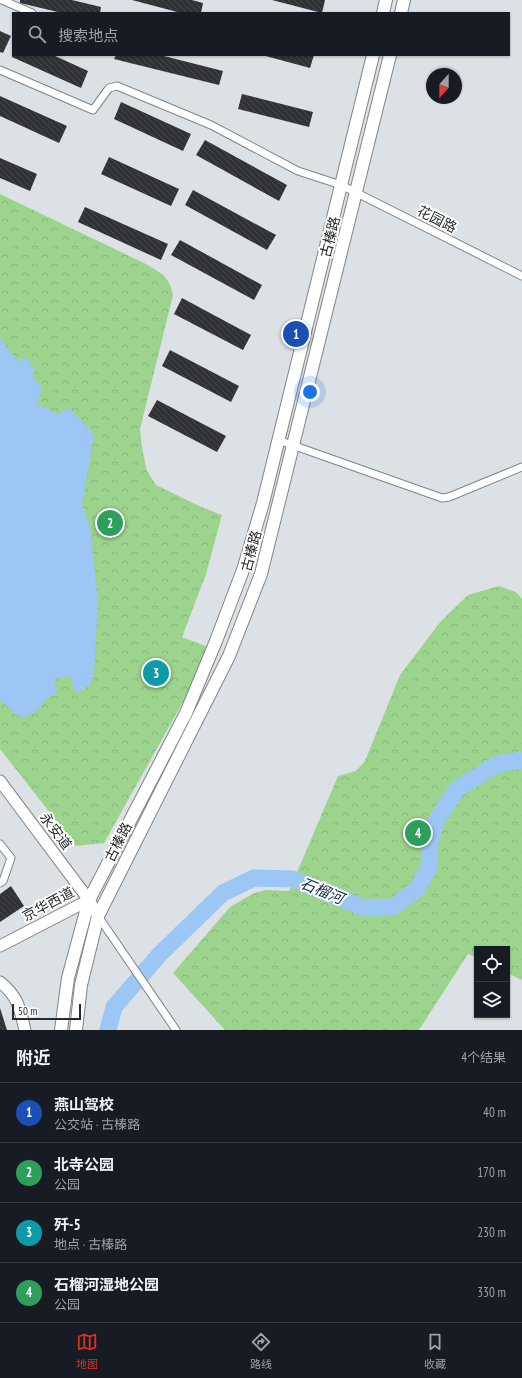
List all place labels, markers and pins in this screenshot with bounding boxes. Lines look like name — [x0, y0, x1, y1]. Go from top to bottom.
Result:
pin: 1 — [283, 319, 309, 349]
pin: 2 — [97, 508, 123, 538]
pin: 3 — [143, 658, 169, 688]
pin: 4 — [405, 818, 431, 848]

